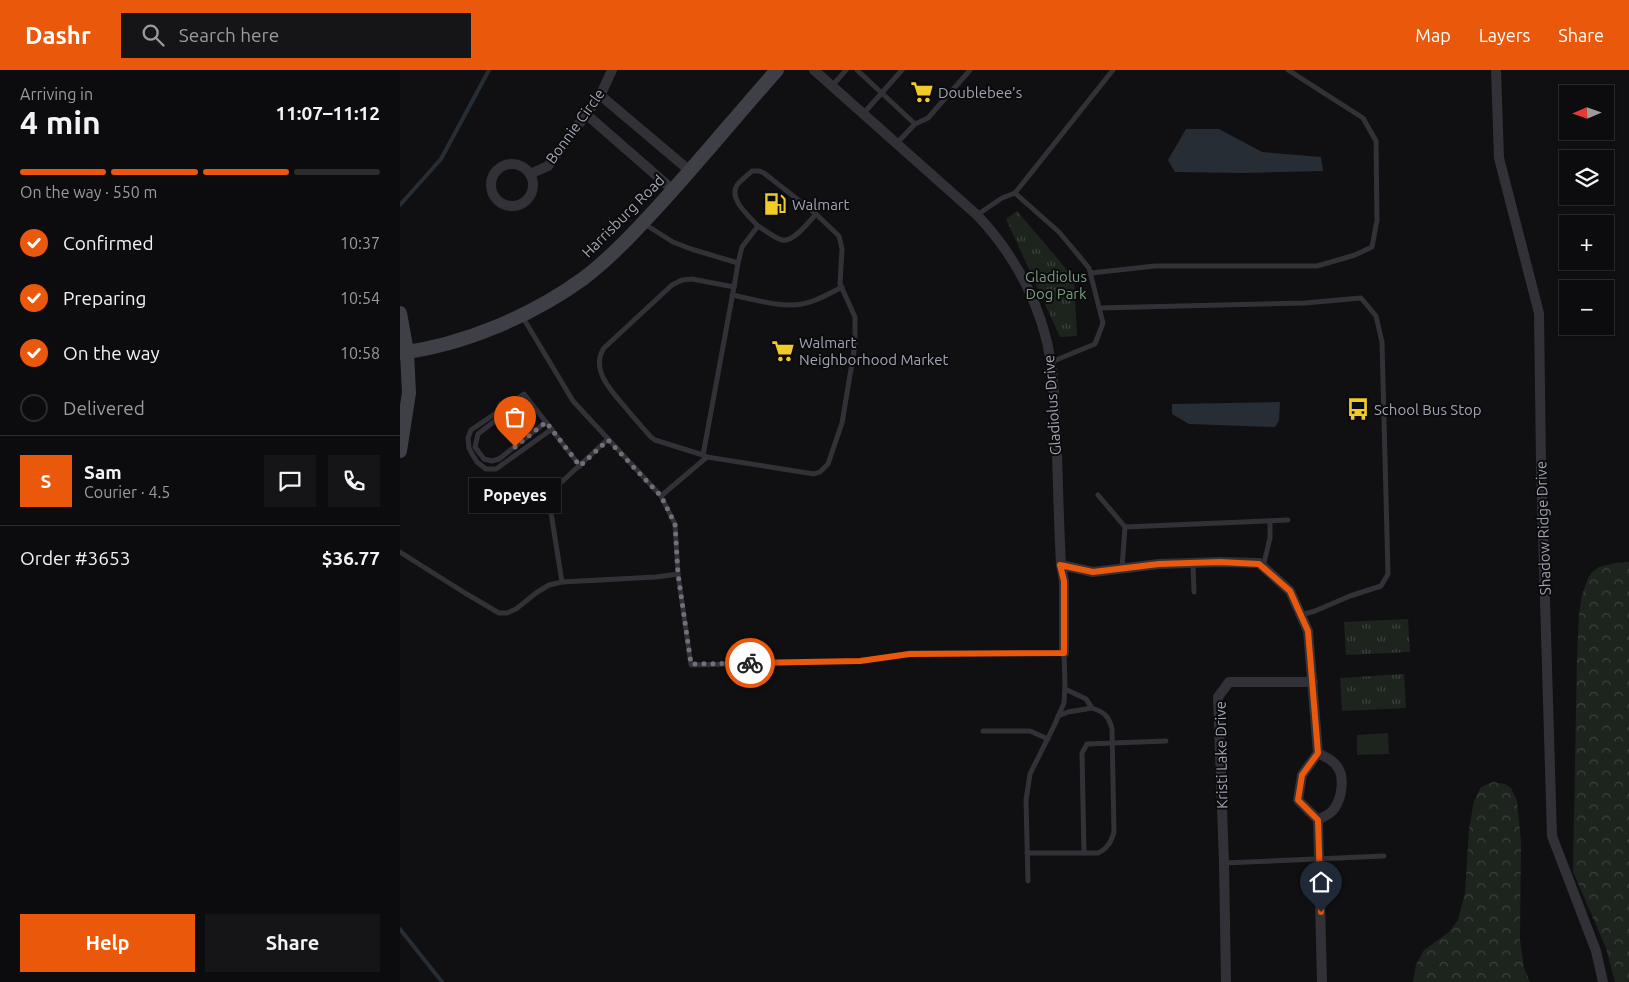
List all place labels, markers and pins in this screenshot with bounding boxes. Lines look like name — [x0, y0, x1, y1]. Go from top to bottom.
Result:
supermarket icon: Doublebee's — [909, 79, 935, 105]
place label: Doublebee's — [938, 84, 1022, 101]
fuel station icon: Walmart — [762, 191, 788, 217]
place label: Walmart — [792, 196, 850, 213]
place label: Walmart Neighborhood Market — [799, 334, 948, 368]
supermarket icon: Walmart Neighborhood Market — [770, 338, 796, 364]
pin — [494, 396, 536, 447]
bus stop icon: School Bus Stop — [1345, 396, 1371, 422]
place label: School Bus Stop — [1374, 401, 1482, 418]
callout: Popeyes — [469, 477, 561, 512]
pin — [1300, 861, 1342, 912]

